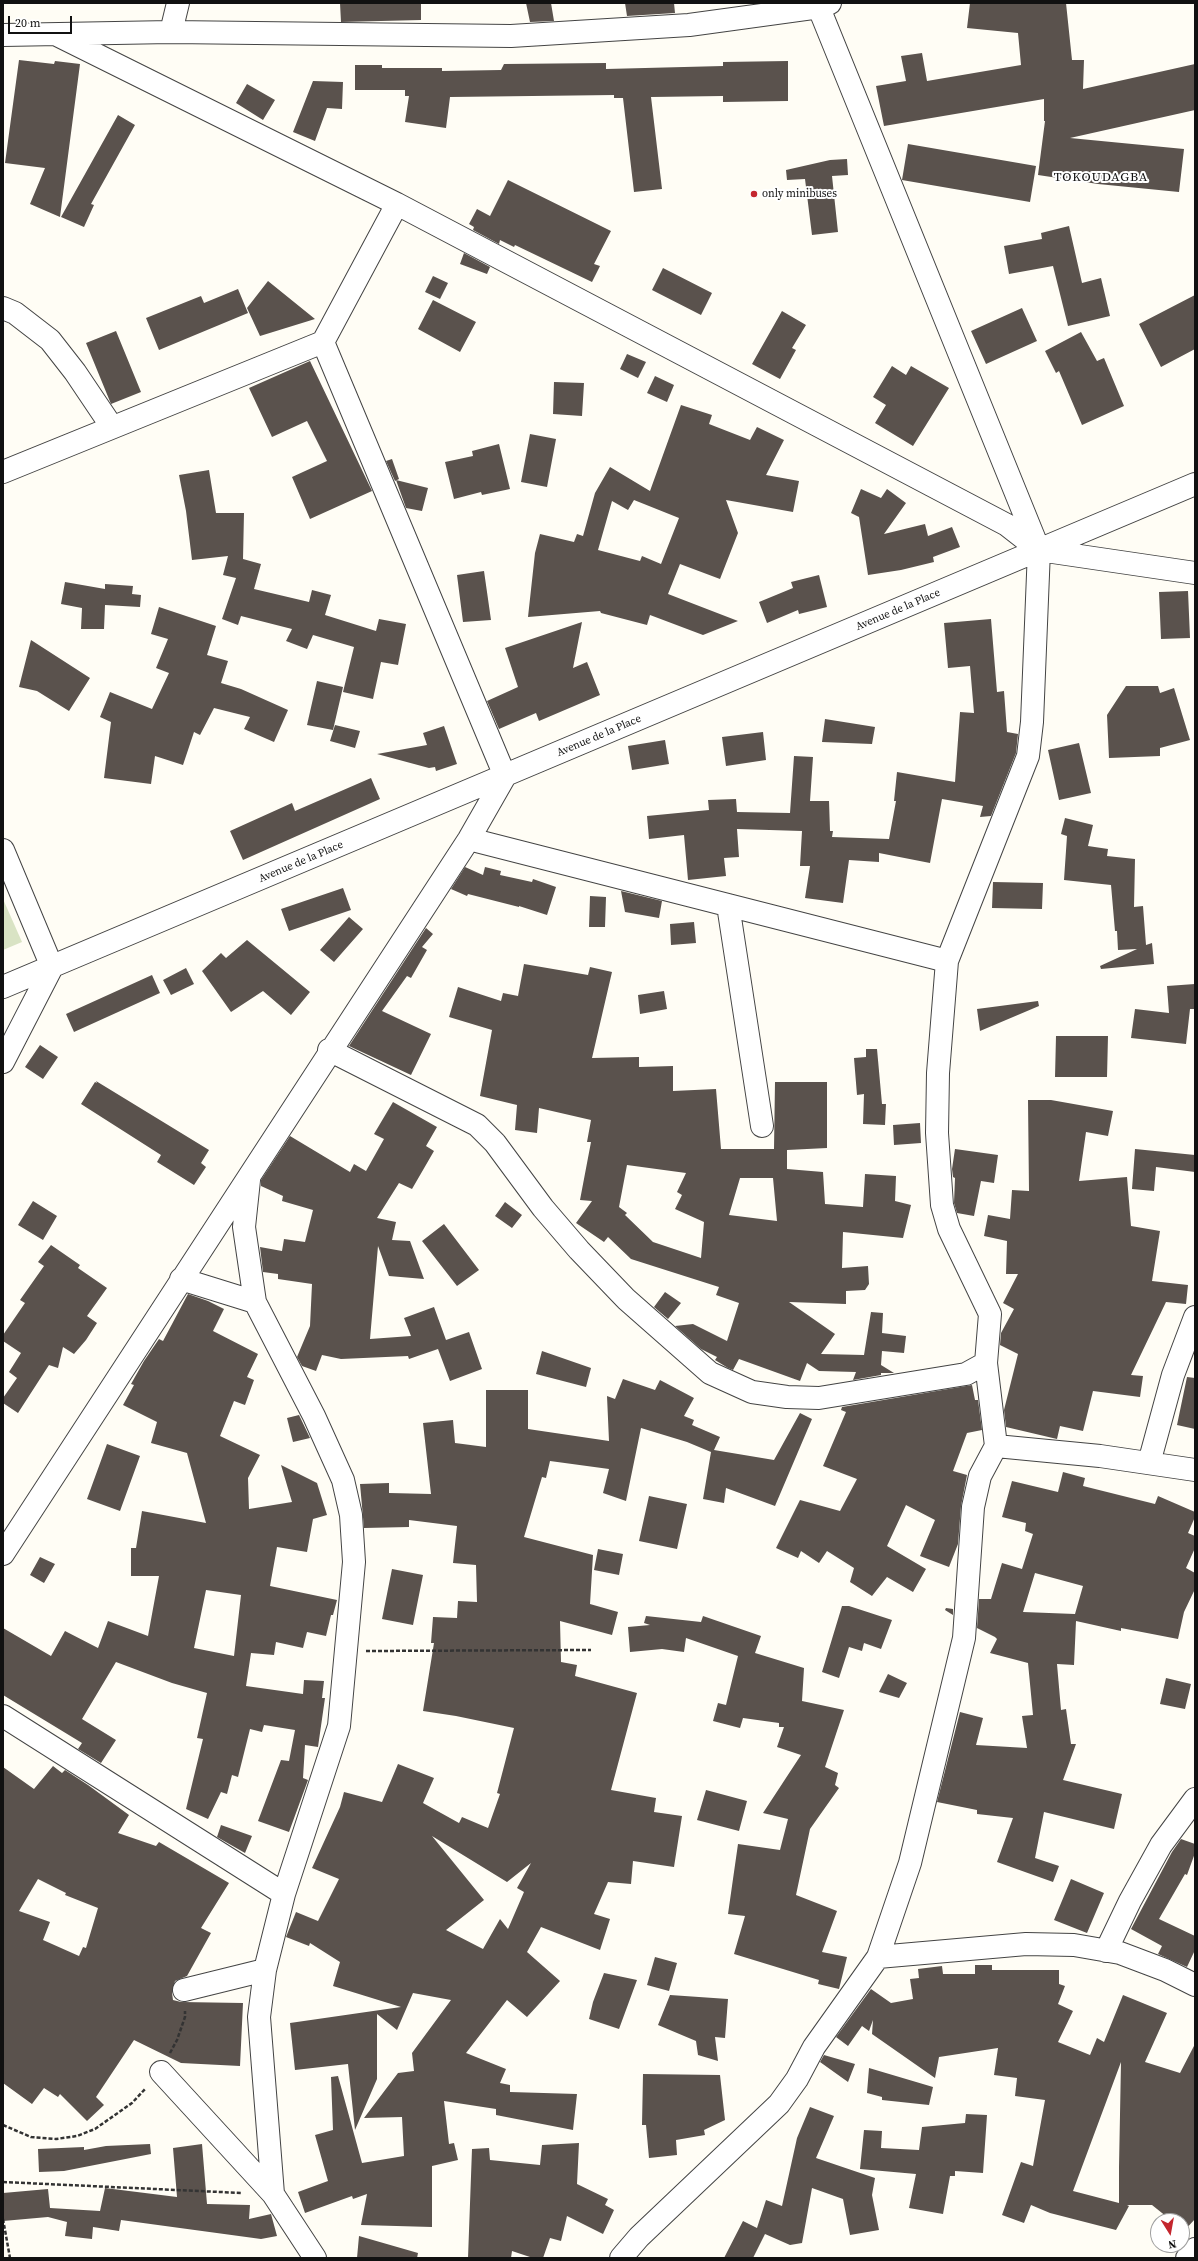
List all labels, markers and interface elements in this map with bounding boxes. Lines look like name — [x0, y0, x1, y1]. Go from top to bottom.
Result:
scale bar — [10, 8, 74, 34]
text: 20 m — [15, 15, 41, 31]
district label: TOKOUDAGBA — [1054, 170, 1148, 186]
place label: only minibuses — [762, 187, 837, 201]
marker: only minibuses — [749, 189, 759, 199]
street label: Avenue de la Place — [854, 586, 942, 634]
street label: Avenue de la Place — [555, 712, 643, 760]
street label: Avenue de la Place — [257, 838, 345, 886]
north arrow — [1150, 2213, 1190, 2253]
text: N — [1167, 2236, 1178, 2252]

